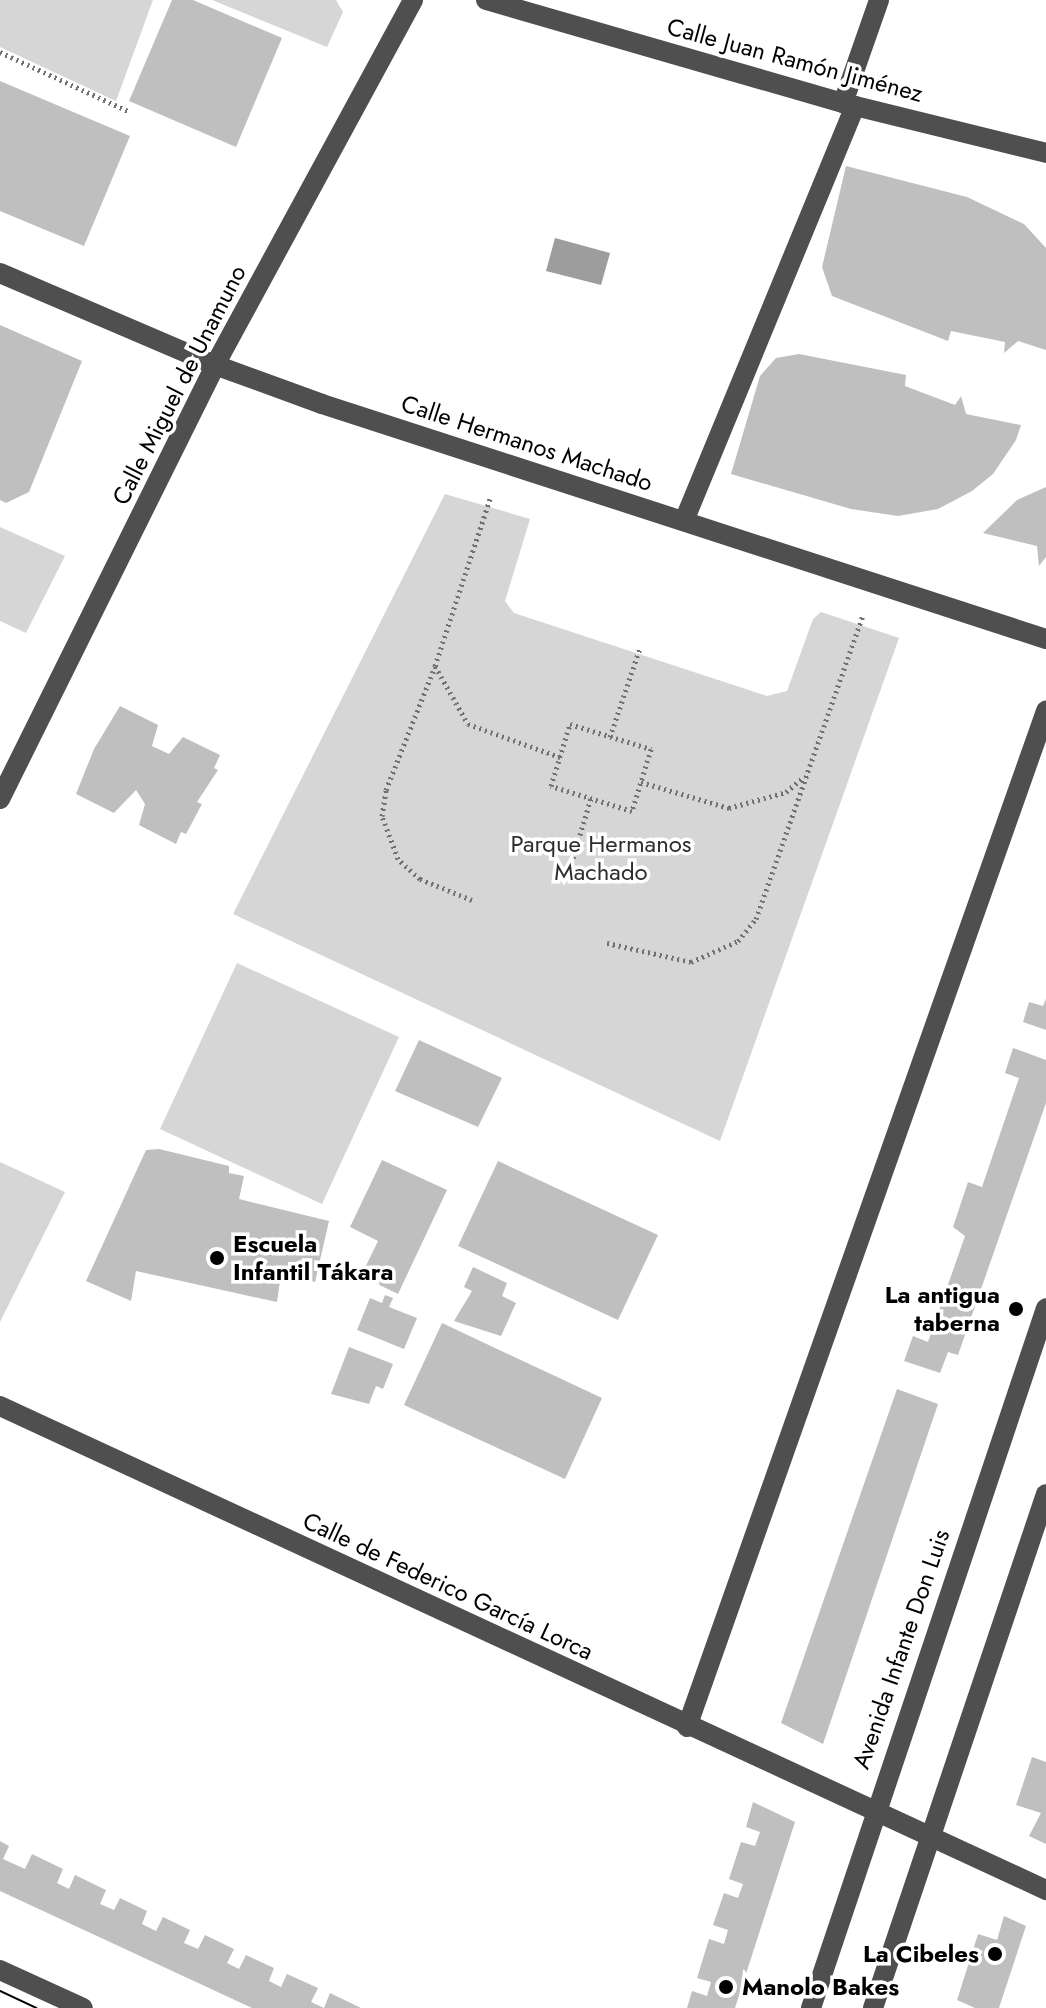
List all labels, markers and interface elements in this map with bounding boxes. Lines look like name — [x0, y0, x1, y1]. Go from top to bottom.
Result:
street label: Calle Juan Ramón Jiménez — [664, 12, 926, 108]
street label: Calle Miguel de Unamuno — [106, 260, 252, 510]
street label: Calle Hermanos Machado — [398, 389, 656, 497]
park label: Parque Hermanos Machado — [510, 830, 692, 886]
place label: Escuela Infantil Tákara — [233, 1230, 394, 1286]
marker: Escuela Infantil Tákara — [208, 1249, 226, 1267]
place label: La antigua taberna — [885, 1281, 1000, 1337]
marker: La antigua taberna — [1007, 1300, 1025, 1318]
street label: Calle de Federico García Lorca — [298, 1506, 598, 1666]
street label: Avenida Infante Don Luis — [846, 1525, 956, 1773]
place label: La Cibeles — [863, 1940, 979, 1968]
marker: La Cibeles — [986, 1945, 1004, 1963]
place label: Manolo Bakes — [742, 1973, 899, 2001]
marker: Manolo Bakes — [717, 1978, 735, 1996]

